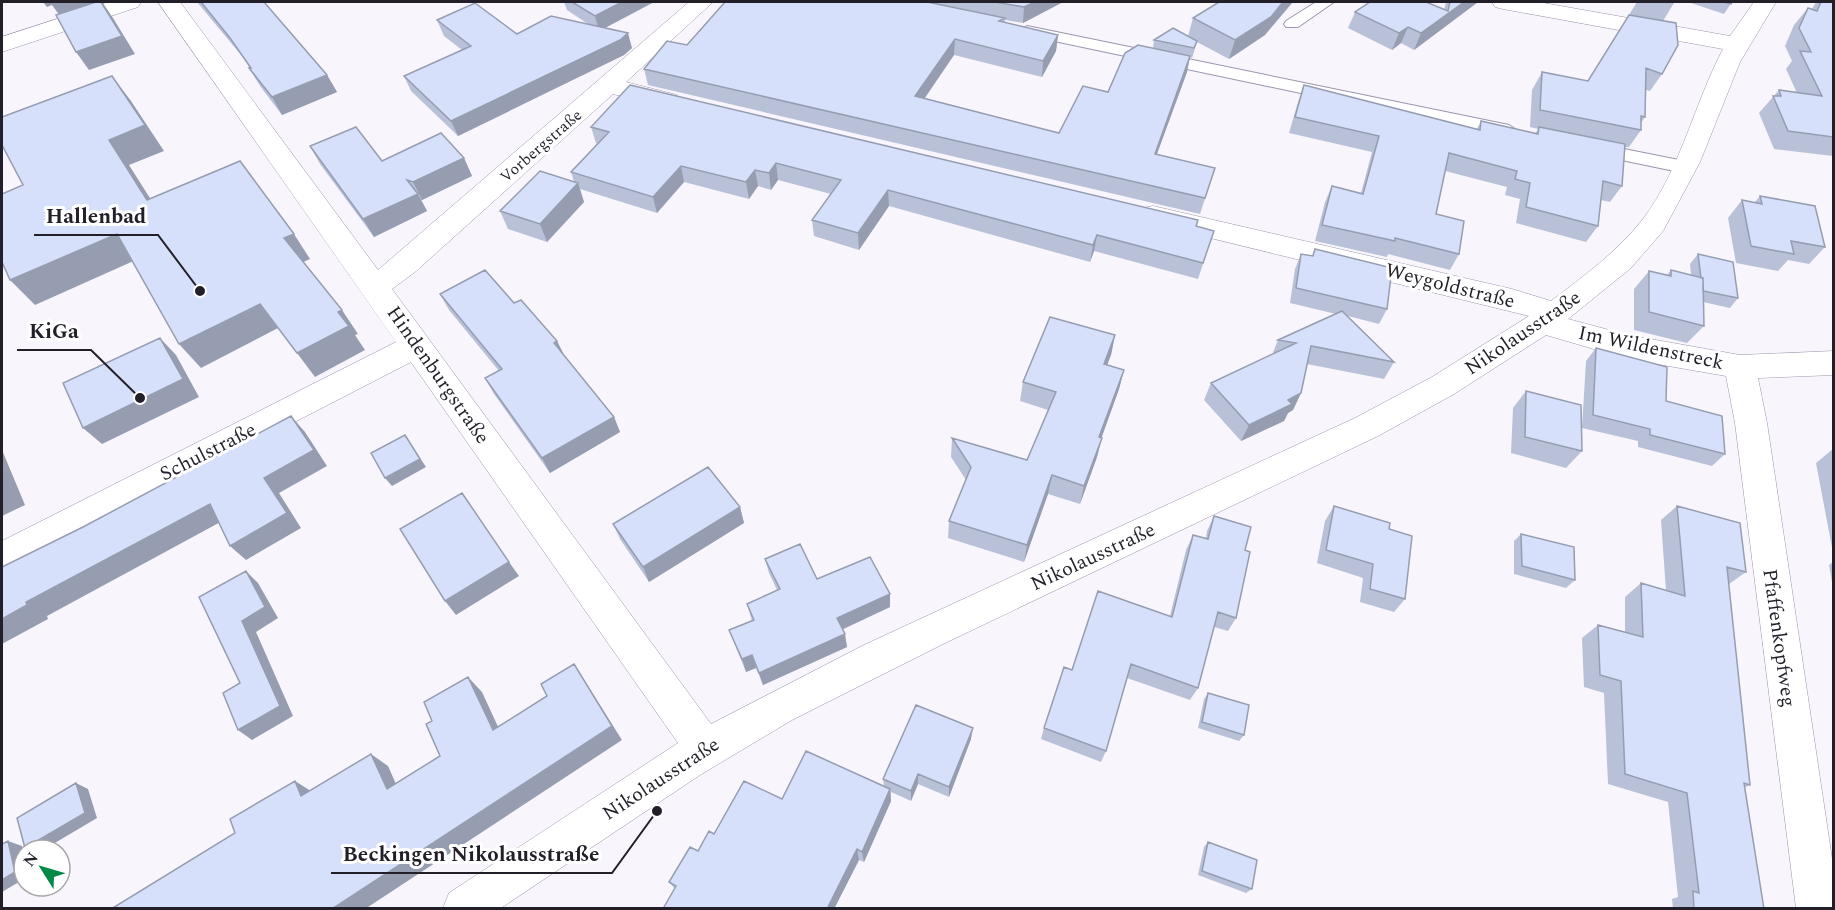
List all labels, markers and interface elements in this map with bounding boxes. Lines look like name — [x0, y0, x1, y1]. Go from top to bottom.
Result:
street label: Vorbergstraße — [495, 103, 587, 189]
callout: Hallenbad — [34, 196, 158, 235]
text: Hallenbad — [46, 201, 146, 233]
street label: Weygoldstraße — [1382, 255, 1518, 317]
street label: Nikolausstraße — [1459, 283, 1587, 383]
street label: Hindenburgstraße — [379, 300, 497, 450]
callout: KiGa — [17, 311, 91, 350]
text: KiGa — [29, 316, 79, 348]
street label: Im Wildenstreck — [1575, 318, 1727, 378]
street label: Schulstraße — [155, 415, 261, 489]
street label: Nikolausstraße — [1026, 515, 1160, 599]
street label: Pfaffenkopfweg — [1754, 567, 1804, 709]
street label: Nikolausstraße — [596, 730, 726, 828]
callout: Beckingen Nikolausstraße — [331, 834, 612, 873]
north arrow — [12, 838, 72, 898]
text: Beckingen Nikolausstraße — [343, 839, 599, 871]
text: N — [17, 847, 44, 872]

